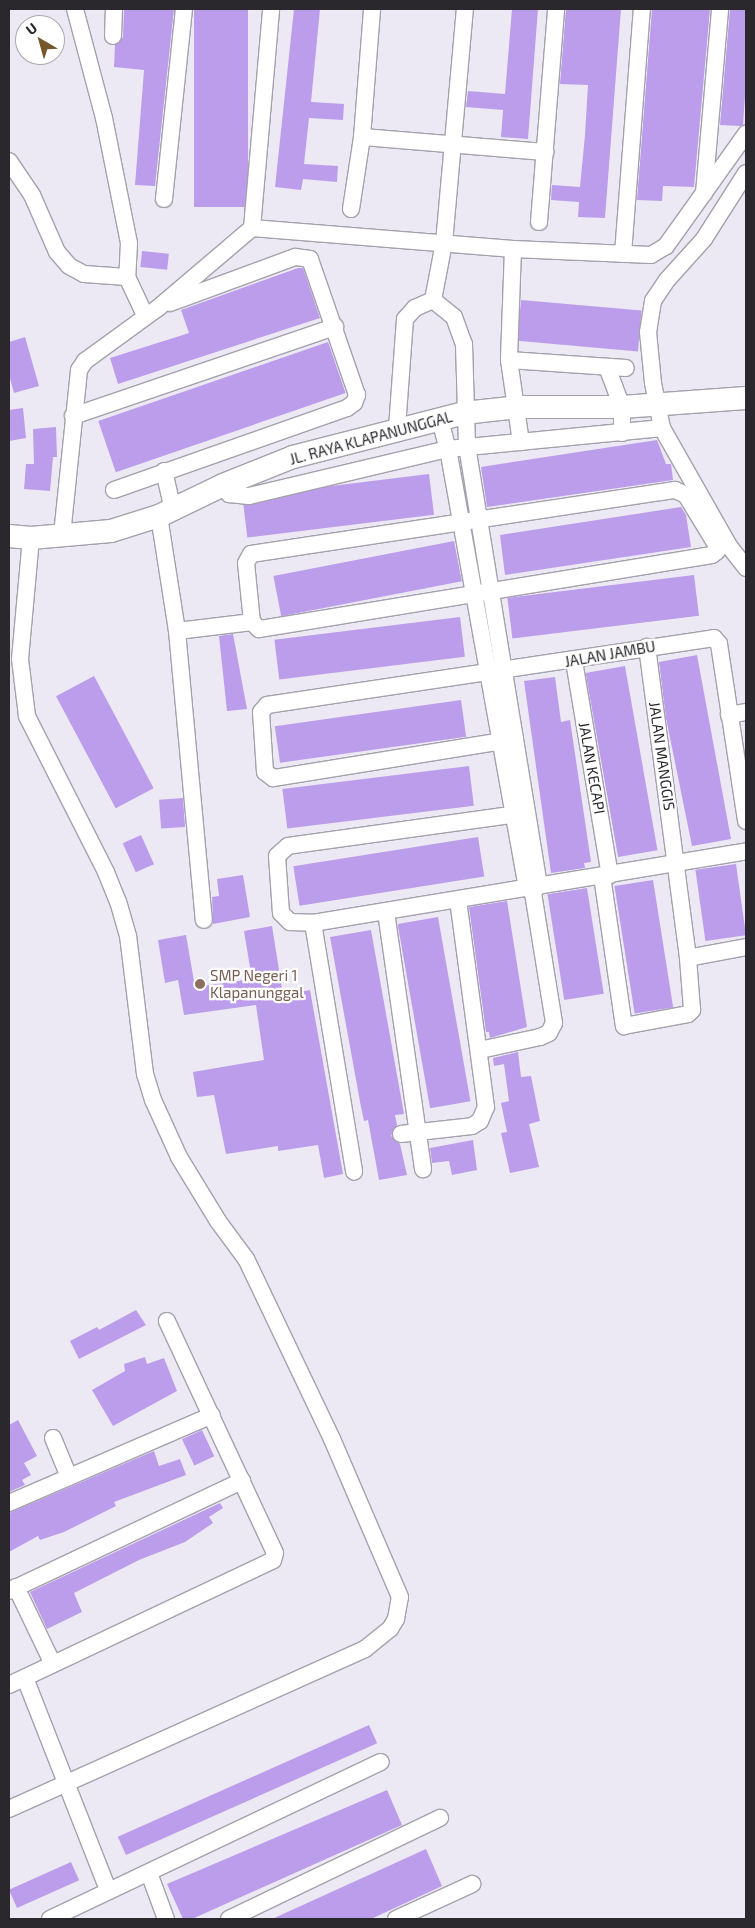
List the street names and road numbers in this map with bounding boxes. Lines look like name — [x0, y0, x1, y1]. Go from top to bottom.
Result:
street label: JL. RAYA KLAPANUNGGAL — [287, 408, 455, 468]
street label: JALAN JAMBU — [563, 637, 657, 671]
street label: JALAN MANGGIS — [645, 700, 679, 812]
street label: JALAN KECAPI — [575, 721, 609, 815]

